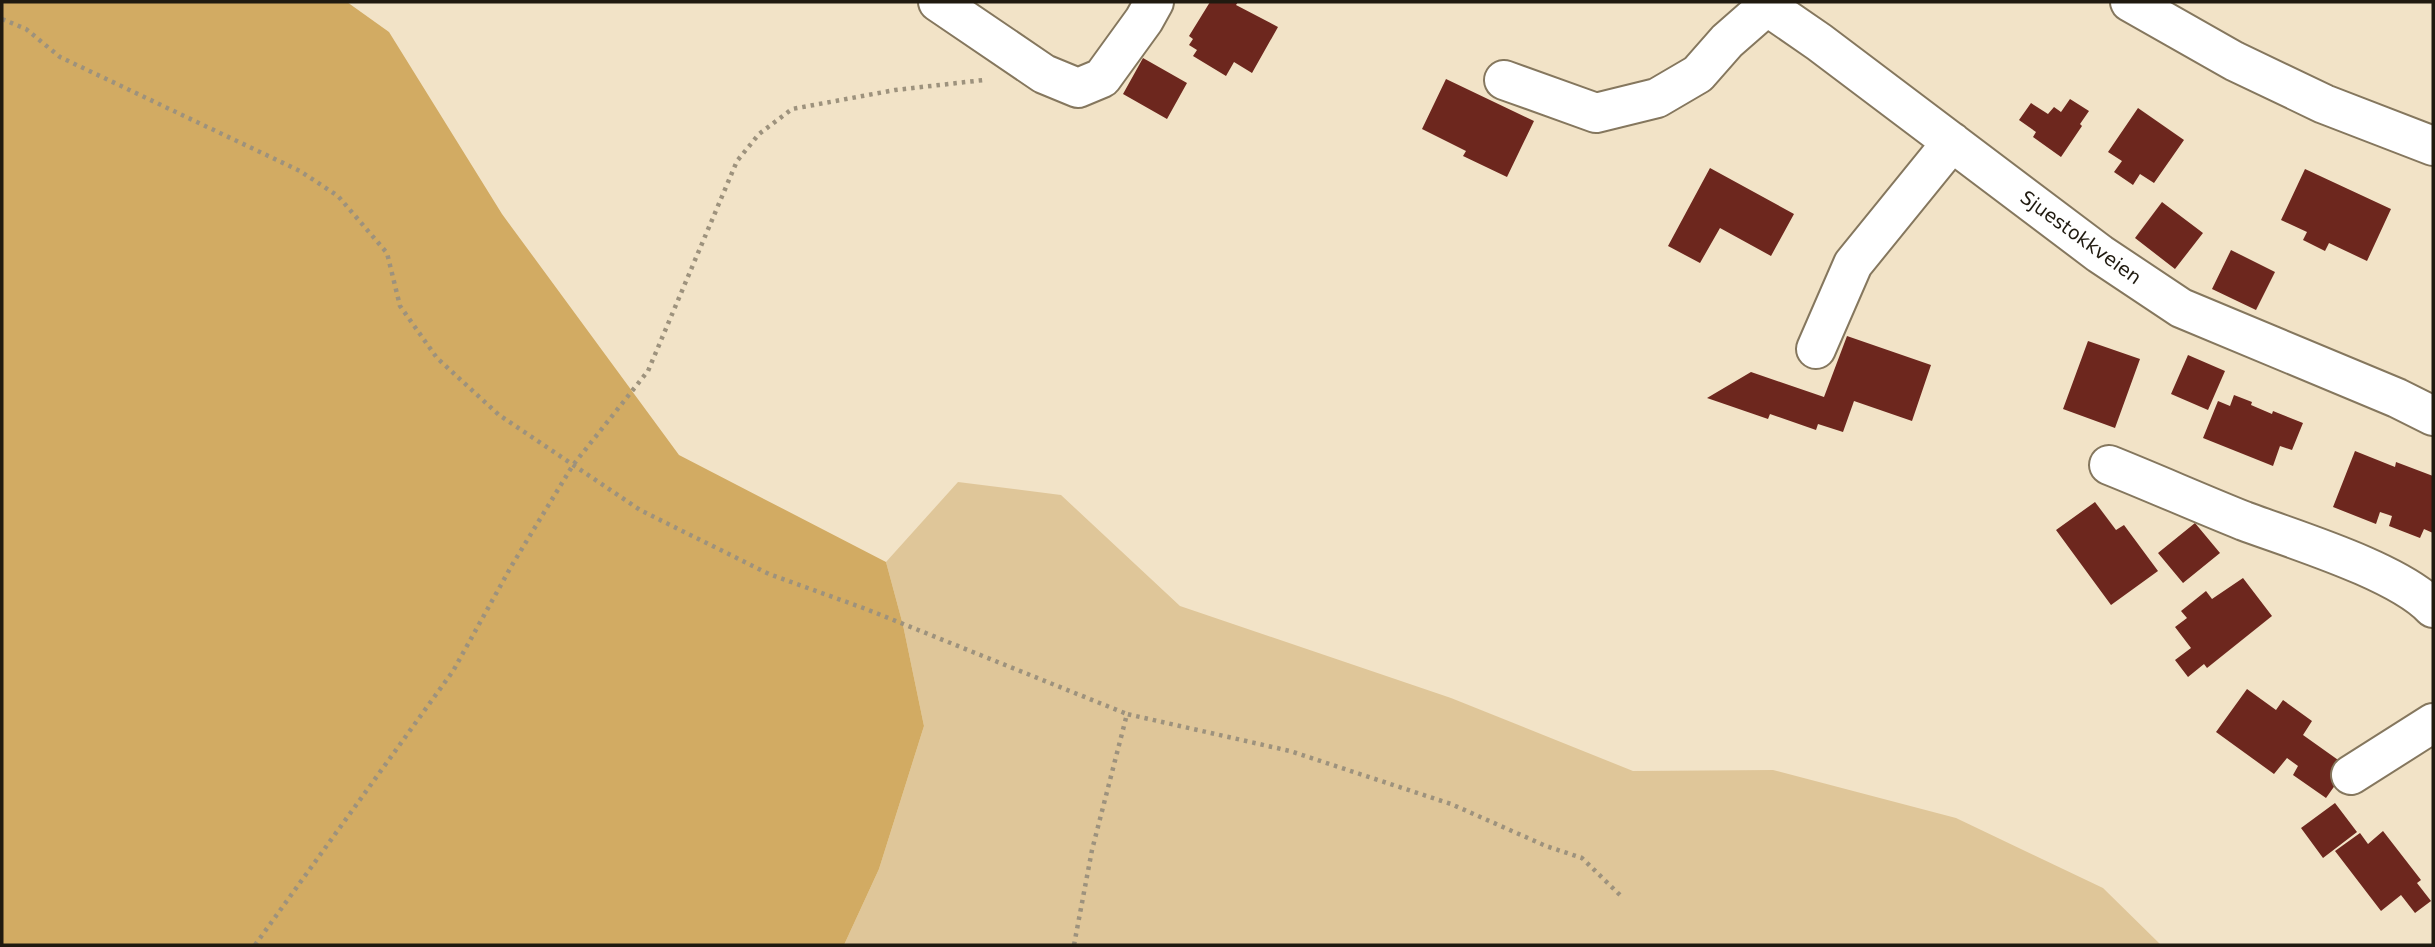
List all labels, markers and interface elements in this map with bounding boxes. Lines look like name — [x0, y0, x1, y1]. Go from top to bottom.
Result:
street label: Sjuestokkveien — [2016, 186, 2146, 288]

